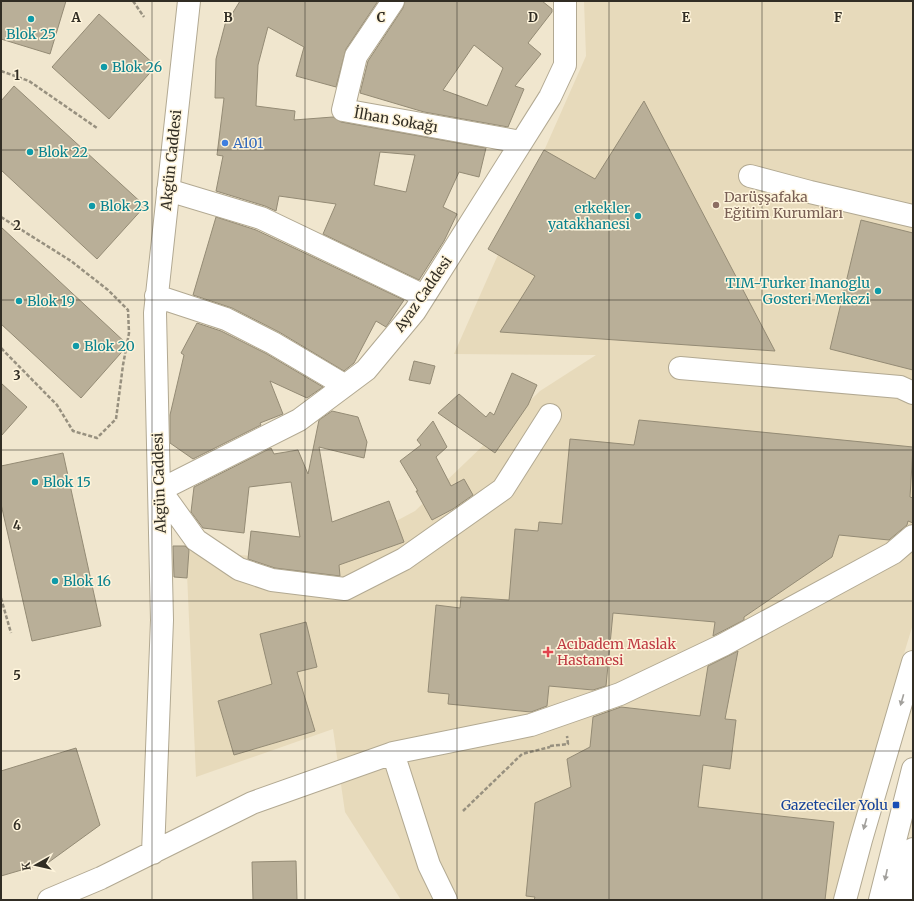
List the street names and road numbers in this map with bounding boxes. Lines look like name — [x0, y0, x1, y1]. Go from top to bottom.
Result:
street label: İlhan Sokağı — [353, 104, 440, 136]
street label: Akgün Caddesi — [157, 108, 185, 212]
street label: Ayaz Caddesi — [390, 252, 456, 336]
street label: Akgün Caddesi — [148, 432, 170, 535]

